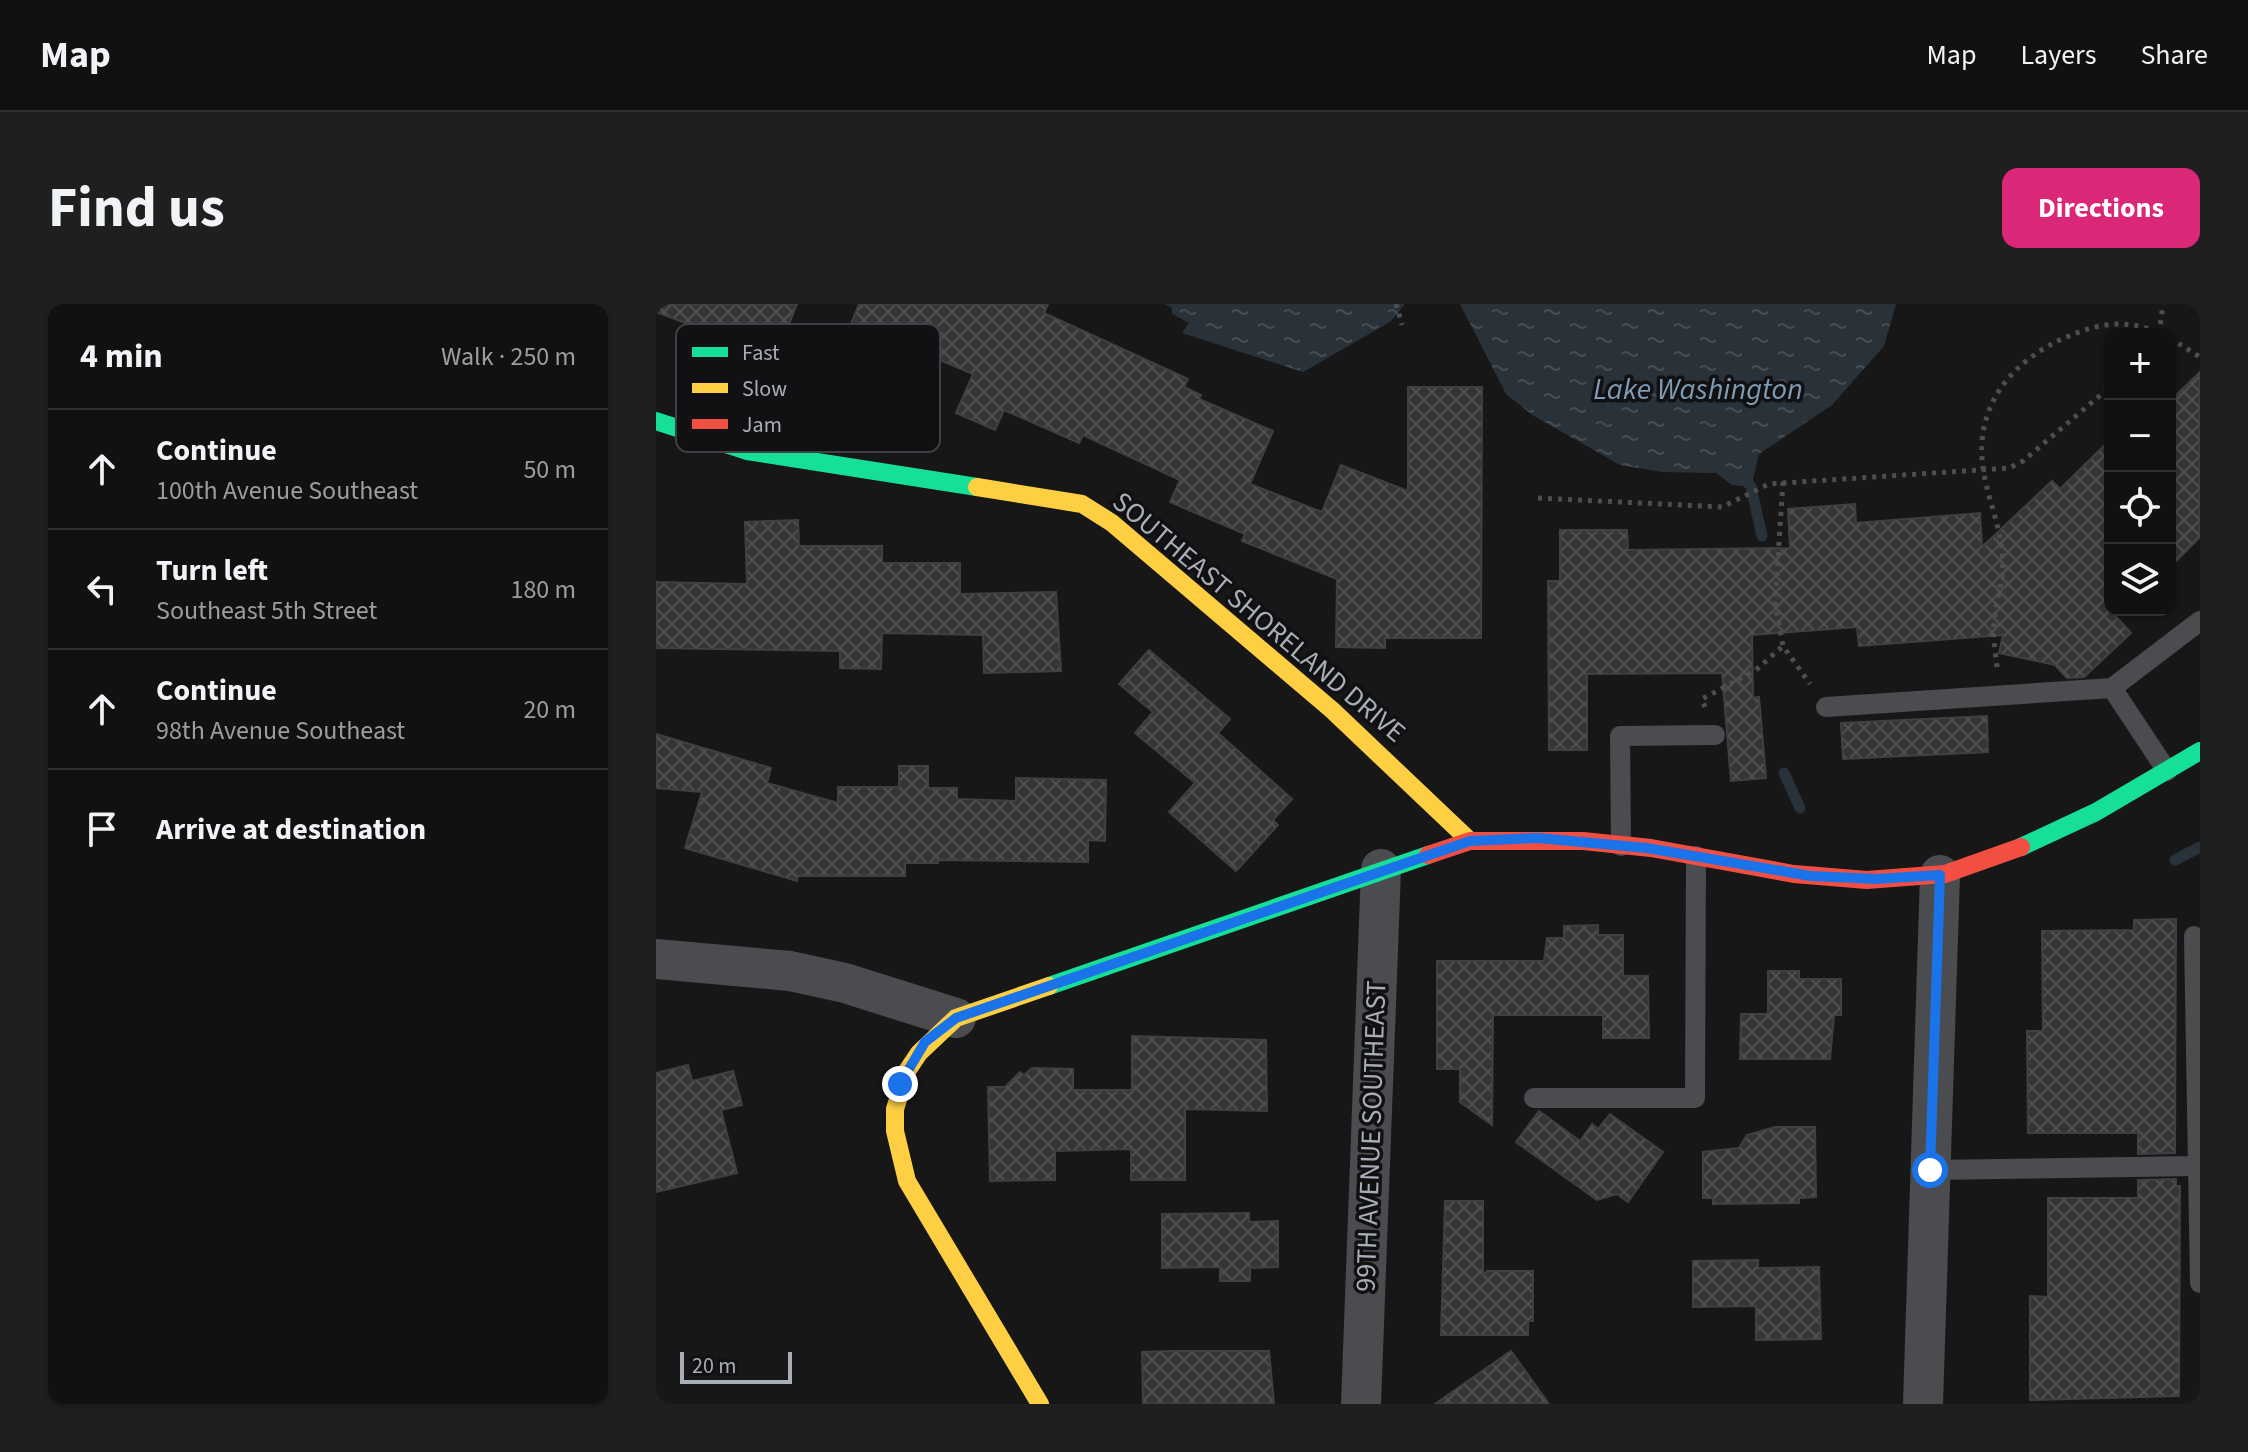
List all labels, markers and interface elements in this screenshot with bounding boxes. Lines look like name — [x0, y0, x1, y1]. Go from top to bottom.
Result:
text: Map — [40, 28, 111, 82]
text: Map — [1926, 35, 1976, 75]
text: Layers — [2020, 35, 2096, 75]
text: Share — [2140, 35, 2208, 75]
button: Directions — [2002, 168, 2200, 248]
text: Find us — [48, 169, 225, 248]
legend — [676, 324, 940, 452]
map controls — [2104, 328, 2176, 616]
button: + — [2104, 328, 2176, 400]
text: 4 min — [80, 332, 163, 381]
text: Fast — [742, 337, 780, 369]
text: Walk · 250 m — [441, 338, 576, 375]
water label: Lake Washington — [1593, 368, 1803, 411]
text: Slow — [742, 373, 787, 405]
button: − — [2104, 400, 2176, 472]
text: Jam — [742, 409, 782, 441]
text: Continue — [156, 429, 277, 472]
icon: ahead — [80, 447, 124, 491]
text: 50 m — [523, 451, 576, 488]
text: 100th Avenue Southeast — [156, 472, 418, 509]
button: locate — [2104, 472, 2176, 544]
street label: SOUTHEAST SHORELAND DRIVE — [1104, 482, 1414, 752]
button: layers — [2104, 544, 2176, 616]
text: Turn left — [156, 549, 268, 592]
icon: left — [80, 567, 124, 611]
text: 180 m — [510, 571, 576, 608]
text: Southeast 5th Street — [156, 592, 377, 629]
text: Continue — [156, 669, 277, 712]
icon: ahead — [80, 687, 124, 731]
text: 20 m — [523, 691, 576, 728]
text: 98th Avenue Southeast — [156, 712, 405, 749]
icon: arrive — [80, 807, 124, 851]
text: Arrive at destination — [156, 808, 426, 851]
street label: 99TH AVENUE SOUTHEAST — [1346, 980, 1396, 1292]
route end — [882, 1066, 918, 1102]
route start — [1912, 1152, 1948, 1188]
scale bar — [680, 1348, 792, 1384]
text: 20 m — [692, 1350, 737, 1382]

